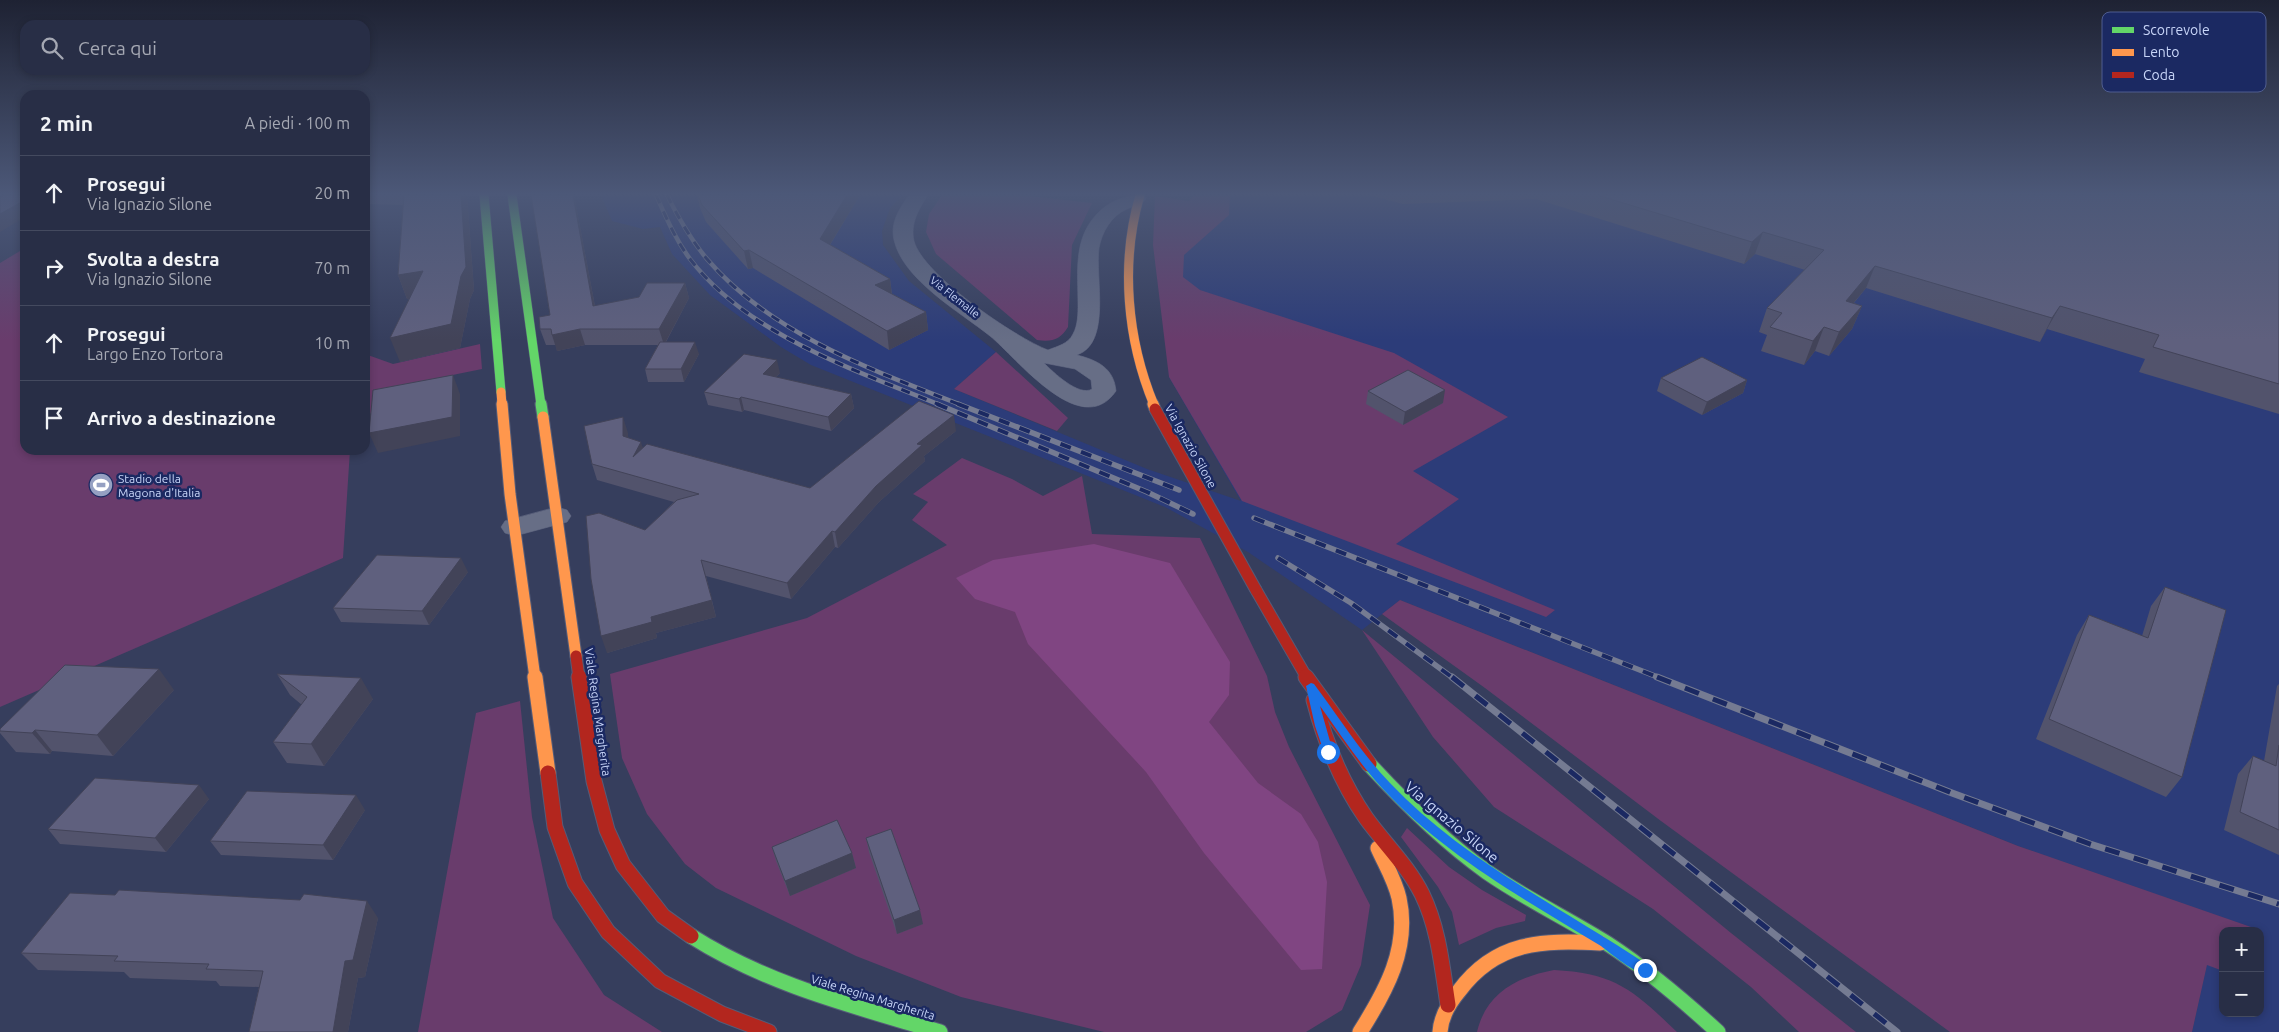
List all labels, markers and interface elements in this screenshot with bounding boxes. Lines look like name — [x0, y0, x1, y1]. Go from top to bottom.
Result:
legend — [2102, 12, 2266, 92]
search box — [20, 20, 370, 75]
text: Scorrevole — [2143, 22, 2210, 38]
icon: search — [38, 34, 66, 62]
text: Cerca qui — [78, 37, 157, 59]
text: Lento — [2143, 44, 2180, 60]
text: Coda — [2143, 67, 2175, 83]
text: 2 min — [40, 111, 93, 135]
text: A piedi · 100 m — [245, 114, 350, 132]
text: Prosegui — [87, 173, 166, 195]
icon: ahead — [40, 179, 68, 207]
text: 20 m — [314, 184, 350, 202]
text: Via Ignazio Silone — [87, 195, 212, 213]
text: Svolta a destra — [87, 248, 220, 270]
icon: right — [40, 254, 68, 282]
text: 70 m — [314, 259, 350, 277]
text: Via Ignazio Silone — [87, 270, 212, 288]
street label: Via Flemalle — [928, 274, 982, 320]
text: Prosegui — [87, 323, 166, 345]
icon: ahead — [40, 329, 68, 357]
text: 10 m — [314, 334, 350, 352]
text: Largo Enzo Tortora — [87, 345, 223, 363]
street label: Via Ignazio Silone — [1163, 402, 1219, 490]
icon: arrive — [40, 404, 68, 432]
text: Arrivo a destinazione — [87, 407, 276, 429]
sports icon: Stadio della Magona d'Italia — [88, 472, 114, 498]
place label: Stadio della Magona d'Italia — [118, 472, 200, 499]
street label: Viale Regina Margherita — [583, 647, 613, 777]
route start — [1317, 741, 1340, 764]
street label: Via Ignazio Silone — [1402, 778, 1502, 866]
map controls — [2219, 927, 2264, 1017]
button: + — [2219, 927, 2264, 972]
route end — [1634, 959, 1657, 982]
street label: Viale Regina Margherita — [809, 972, 937, 1022]
button: − — [2219, 972, 2264, 1017]

